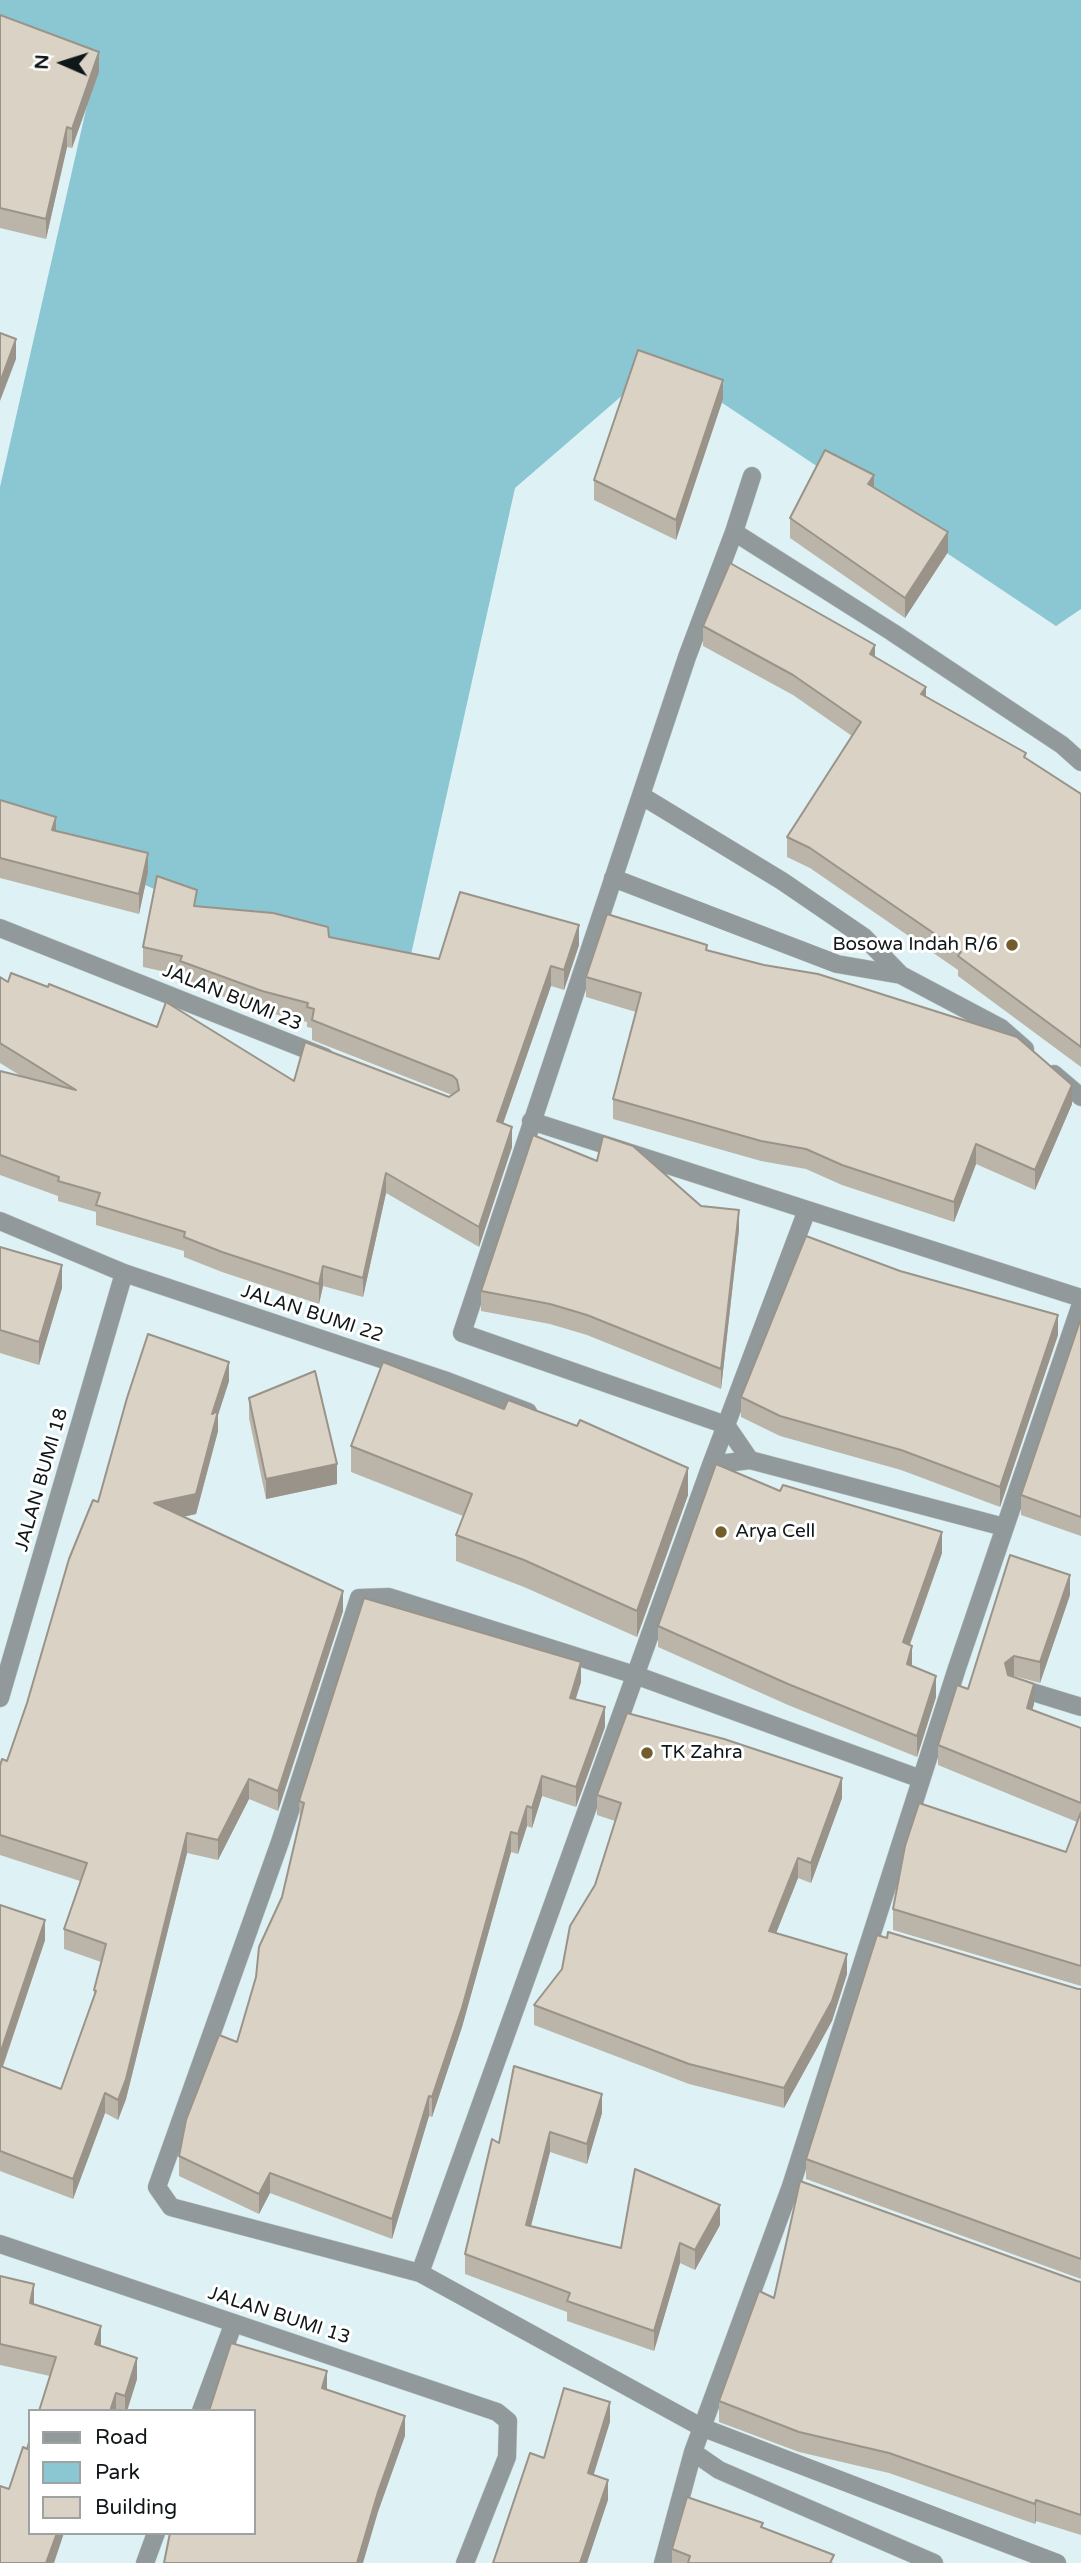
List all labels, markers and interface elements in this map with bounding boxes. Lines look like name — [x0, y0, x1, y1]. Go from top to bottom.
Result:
north arrow — [28, 28, 98, 98]
text: N — [31, 54, 53, 70]
place label: Bosowa Indah R/6 — [832, 934, 998, 956]
marker: Bosowa Indah R/6 — [1004, 937, 1020, 953]
street label: JALAN BUMI 23 — [159, 960, 305, 1036]
street label: JALAN BUMI 22 — [238, 1280, 386, 1348]
street label: JALAN BUMI 18 — [11, 1406, 73, 1554]
place label: Arya Cell — [735, 1521, 815, 1543]
marker: Arya Cell — [713, 1524, 729, 1540]
place label: TK Zahra — [661, 1742, 743, 1764]
marker: TK Zahra — [639, 1745, 655, 1761]
street label: JALAN BUMI 13 — [205, 2282, 353, 2350]
legend — [28, 2409, 256, 2535]
text: Road — [95, 2425, 148, 2450]
text: Park — [95, 2460, 140, 2485]
text: Building — [95, 2495, 177, 2520]

